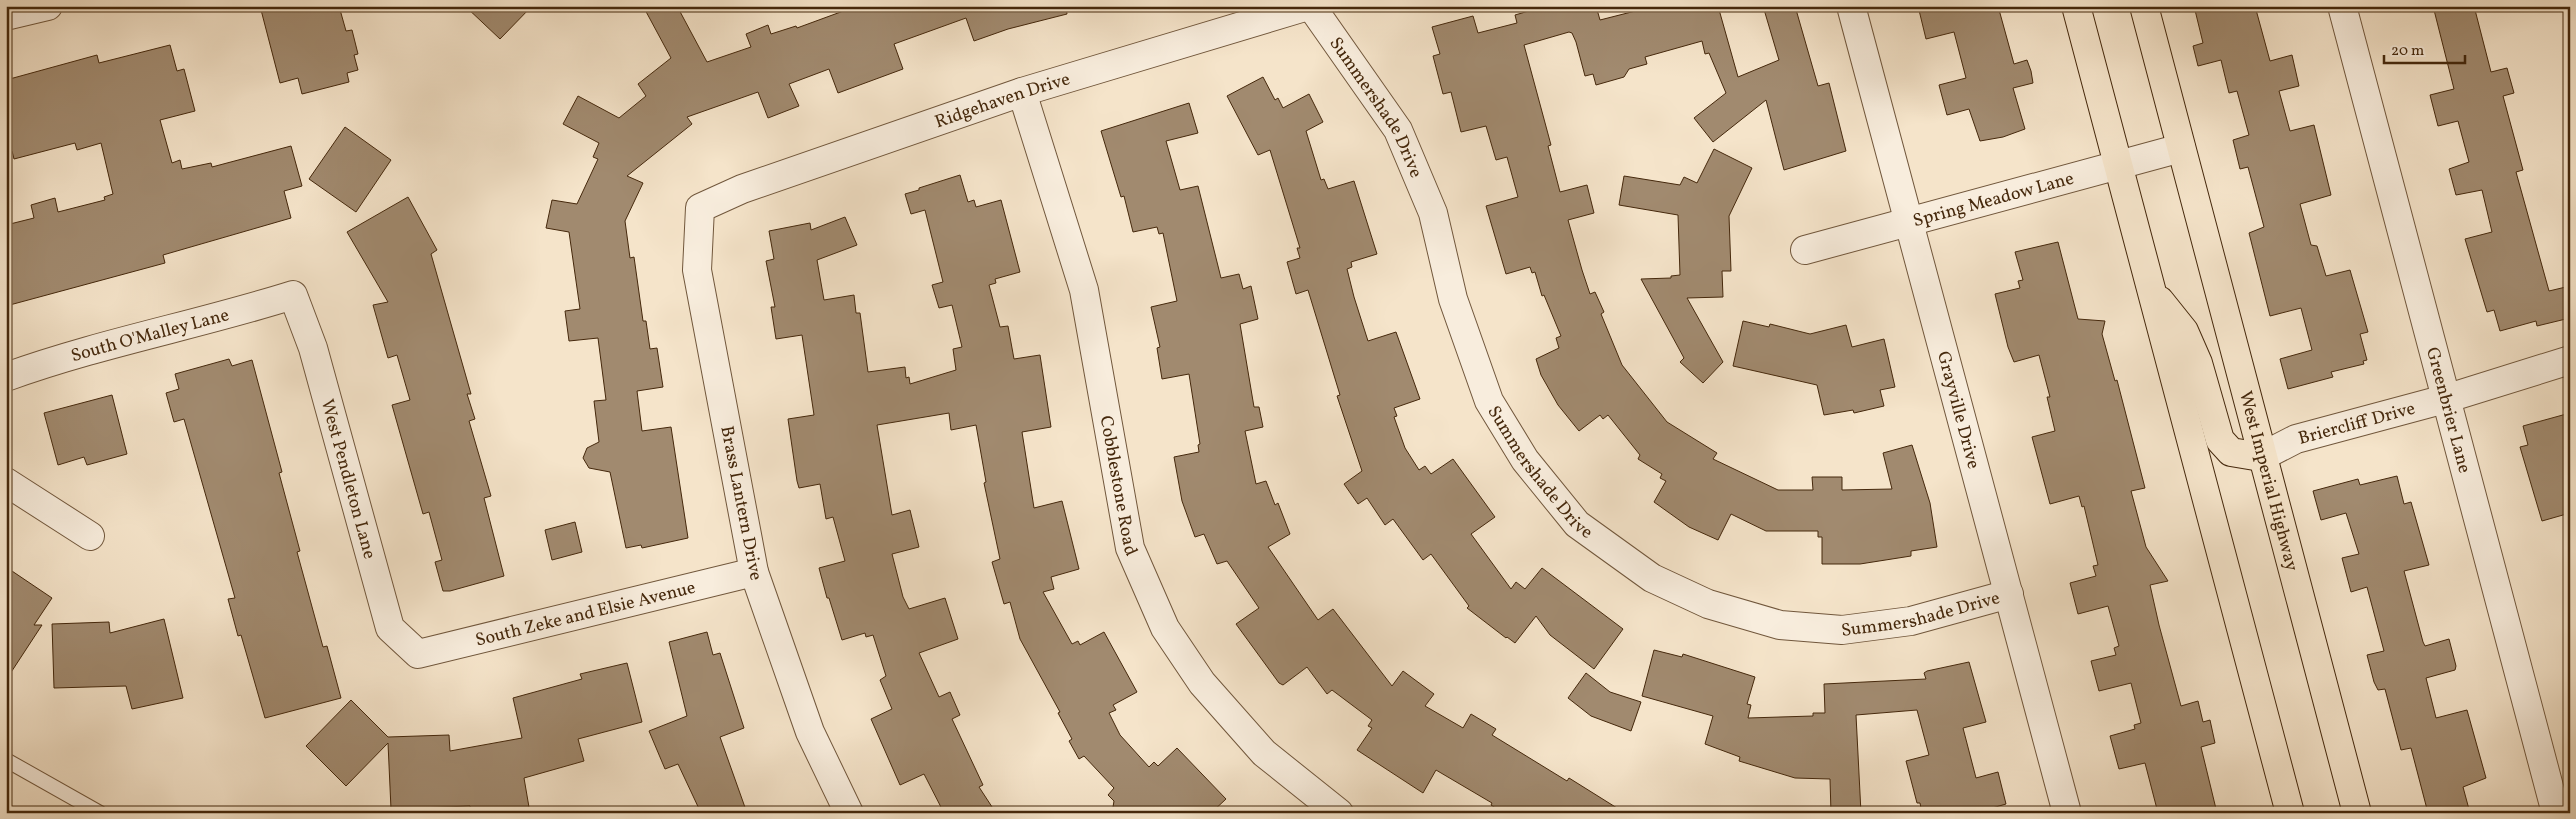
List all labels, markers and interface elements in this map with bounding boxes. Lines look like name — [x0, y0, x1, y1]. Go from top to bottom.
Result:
scale bar — [2384, 32, 2465, 64]
street label: Summershade Drive — [1323, 33, 1428, 182]
text: 20 m — [2391, 41, 2424, 62]
street label: Ridgehaven Drive — [932, 67, 1073, 135]
street label: Spring Meadow Lane — [1910, 167, 2077, 234]
street label: South O'Malley Lane — [68, 303, 232, 369]
street label: Greenbrier Lane — [2419, 345, 2476, 476]
street label: Grayville Drive — [1930, 349, 1985, 472]
street label: West Imperial Highway — [2232, 388, 2304, 574]
street label: West Pendleton Lane — [314, 397, 381, 562]
street label: Briercliff Drive — [2296, 397, 2418, 452]
street label: Summershade Drive — [1481, 401, 1597, 545]
street label: Cobblestone Road — [1093, 414, 1143, 560]
street label: Brass Lantern Drive — [713, 424, 768, 583]
street label: South Zeke and Elsie Avenue — [473, 576, 698, 654]
street label: Summershade Drive — [1840, 586, 2003, 644]

